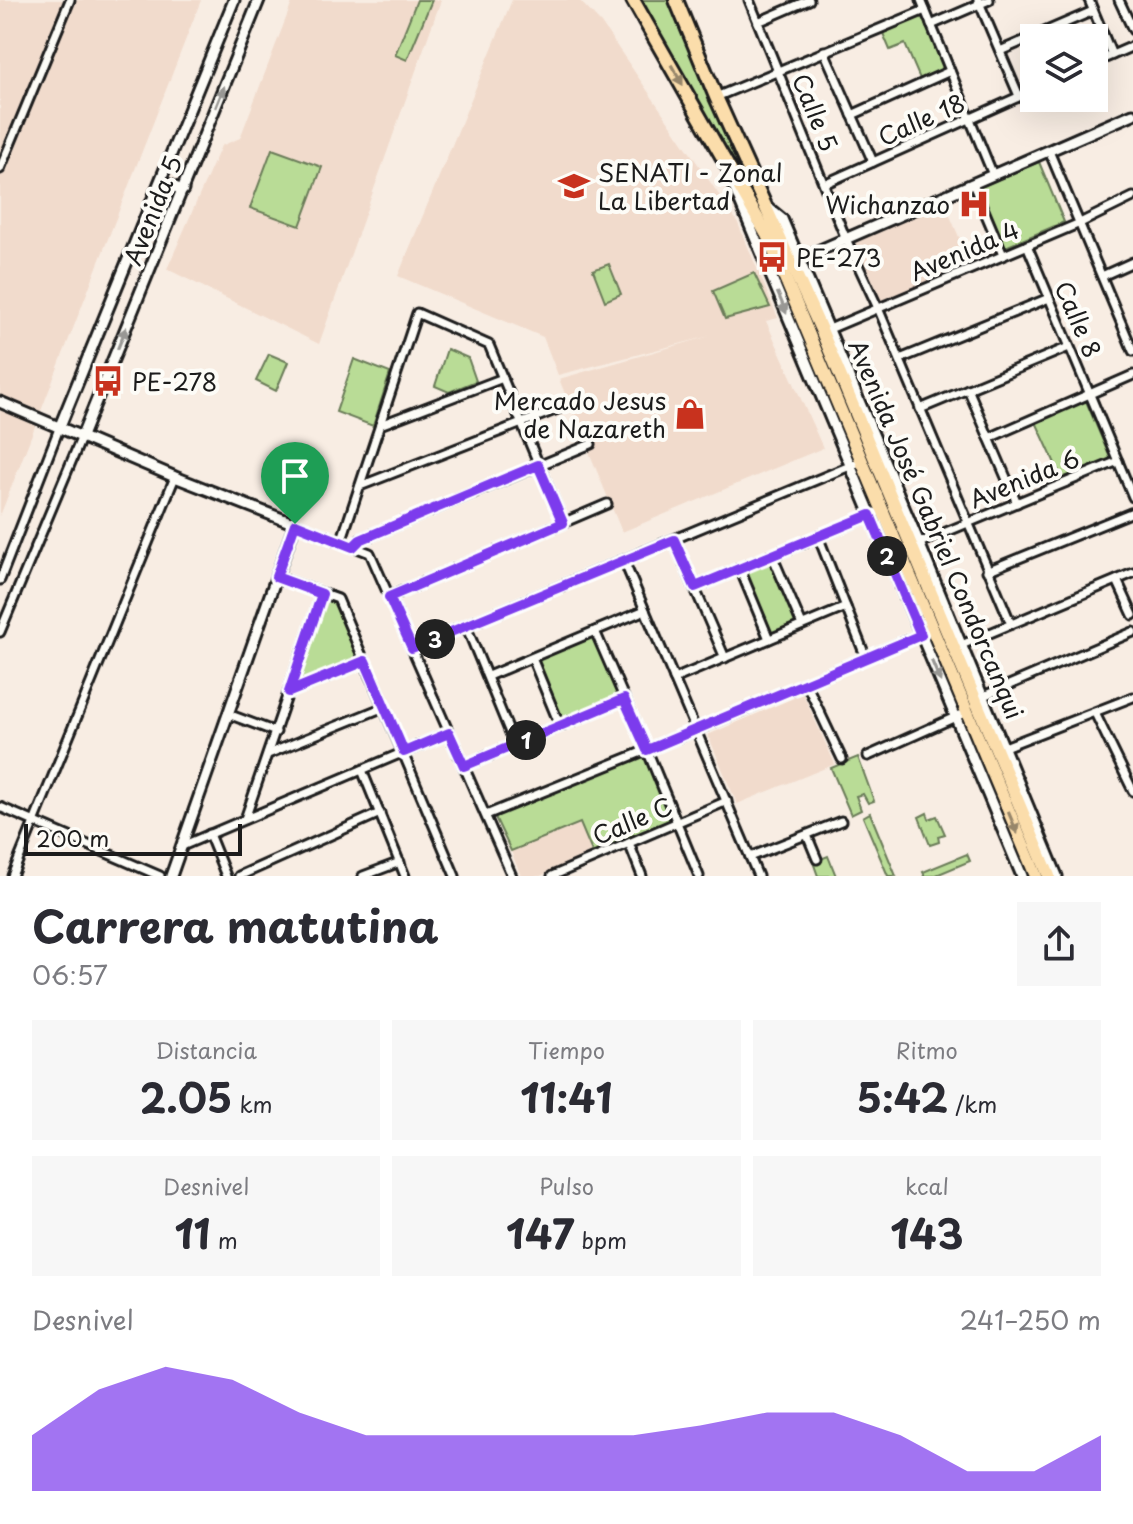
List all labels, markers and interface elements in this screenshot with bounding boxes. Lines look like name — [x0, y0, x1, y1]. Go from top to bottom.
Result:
map controls — [1020, 24, 1108, 112]
button: layers — [1020, 24, 1108, 112]
one-way arrow — [670, 64, 684, 86]
street label: Calle 5 — [784, 68, 848, 156]
street label: Calle 18 — [872, 84, 970, 154]
one-way arrow — [214, 85, 227, 109]
street label: Avenida 5 — [114, 150, 190, 270]
place label: SENATI - Zonal La Libertad — [598, 154, 782, 218]
school or university icon: SENATI - Zonal La Libertad — [557, 169, 591, 203]
place label: Wichanzao — [825, 186, 950, 222]
hospital icon: Wichanzao — [957, 187, 991, 221]
street label: Avenida 4 — [904, 211, 1024, 289]
place label: PE-273 — [796, 239, 881, 275]
bus stop icon: PE-273 — [755, 240, 789, 274]
street label: Calle 8 — [1047, 275, 1111, 363]
one-way arrow — [775, 291, 788, 314]
one-way arrow — [116, 325, 129, 349]
street label: Avenida José Gabriel Condorcanqui — [841, 334, 1033, 724]
place label: PE-278 — [132, 363, 217, 399]
bus stop icon: PE-278 — [91, 364, 125, 398]
place label: Mercado Jesus de Nazareth — [494, 382, 666, 446]
shop icon: Mercado Jesus de Nazareth — [673, 397, 707, 431]
street label: Avenida 6 — [964, 440, 1084, 516]
pin — [261, 442, 329, 524]
icon: arrive — [273, 454, 317, 498]
pin: 2 — [867, 536, 907, 576]
text: 2 — [879, 539, 895, 572]
pin: 3 — [415, 619, 455, 659]
text: 3 — [428, 622, 442, 655]
one-way arrow — [930, 660, 943, 683]
pin: 1 — [506, 720, 546, 760]
text: 1 — [521, 723, 531, 756]
street label: Calle C — [586, 787, 678, 853]
one-way arrow — [1007, 811, 1020, 835]
scale bar — [24, 820, 242, 856]
text: 200 m — [36, 821, 109, 854]
text: Carrera matutina — [32, 892, 439, 958]
button: share — [1017, 902, 1101, 986]
text: 06:57 — [32, 955, 108, 994]
text: Distancia — [155, 1033, 257, 1066]
text: Tiempo — [528, 1033, 605, 1066]
text: Ritmo — [896, 1033, 958, 1066]
text: 2.05 — [140, 1066, 232, 1127]
text: 11:41 — [520, 1066, 613, 1127]
text: 5:42 — [856, 1066, 948, 1127]
text: km — [232, 1087, 273, 1120]
text: /km — [948, 1087, 997, 1120]
text: Desnivel — [163, 1169, 249, 1202]
text: Pulso — [539, 1169, 594, 1202]
text: kcal — [905, 1169, 949, 1202]
text: 11 — [174, 1202, 211, 1263]
text: 147 — [506, 1202, 574, 1263]
text: 143 — [890, 1202, 963, 1263]
text: m — [211, 1223, 238, 1256]
text: bpm — [574, 1223, 627, 1256]
text: Desnivel — [32, 1300, 133, 1339]
text: 241–250 m — [959, 1300, 1101, 1339]

